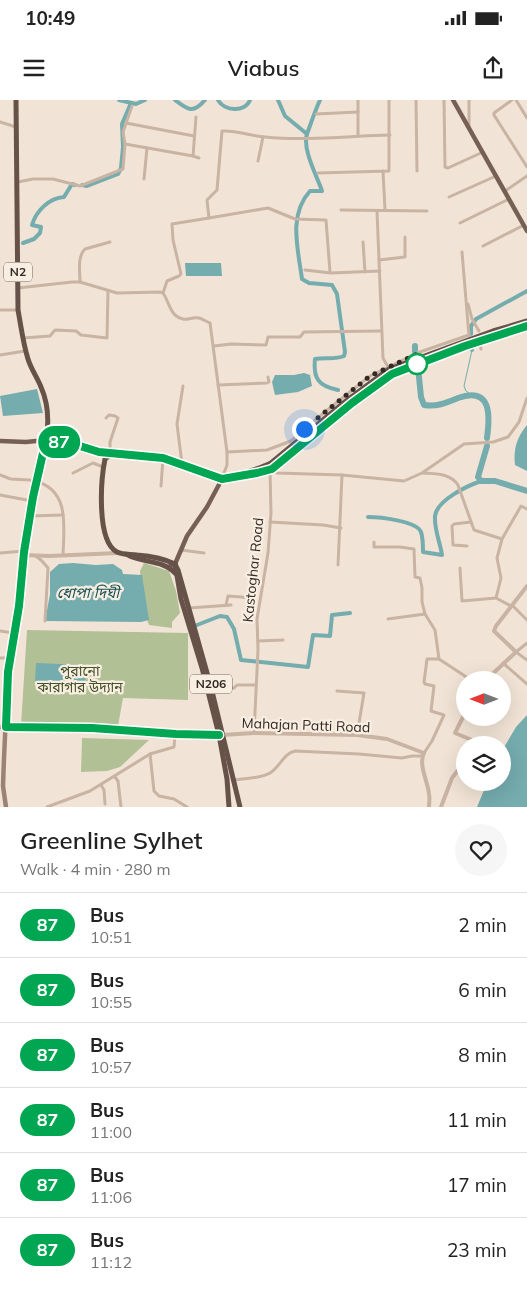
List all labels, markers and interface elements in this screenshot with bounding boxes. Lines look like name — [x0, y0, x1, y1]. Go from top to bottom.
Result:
text: 10:49 — [25, 6, 75, 30]
icon: menu — [20, 54, 48, 82]
text: Viabus — [228, 54, 299, 82]
icon: share — [479, 54, 507, 82]
road number: N2 — [4, 262, 32, 282]
unlabelled marker — [406, 353, 428, 375]
your location — [292, 417, 317, 442]
line badge: 87 — [36, 426, 82, 458]
text: 87 — [48, 430, 70, 453]
street label: Kastoghar Road — [239, 517, 267, 623]
water label: ধোপা দিঘী — [57, 583, 122, 602]
park label: পুরানো কারাগার উদ্যান — [36, 662, 123, 696]
north arrow — [456, 671, 511, 726]
map controls — [456, 671, 511, 791]
road number: N206 — [190, 674, 232, 694]
street label: Mahajan Patti Road — [241, 714, 371, 736]
button: layers — [456, 736, 511, 791]
button: heart — [455, 824, 507, 876]
text: Greenline Sylhet — [20, 825, 203, 855]
text: Walk · 4 min · 280 m — [20, 859, 171, 879]
text: Bus — [90, 903, 124, 927]
text: 87 — [37, 913, 58, 936]
text: 2 min — [458, 913, 507, 937]
text: 10:51 — [90, 927, 132, 947]
text: Bus — [90, 968, 124, 992]
text: 87 — [37, 978, 58, 1001]
text: 6 min — [458, 978, 507, 1002]
text: 10:55 — [90, 992, 132, 1012]
text: Bus — [90, 1033, 124, 1057]
text: 87 — [37, 1043, 58, 1066]
text: 8 min — [458, 1043, 507, 1067]
text: 10:57 — [90, 1057, 132, 1077]
text: Bus — [90, 1098, 124, 1122]
text: 87 — [37, 1108, 58, 1131]
text: 11 min — [447, 1108, 507, 1132]
text: 11:00 — [90, 1122, 132, 1142]
text: Bus — [90, 1163, 124, 1187]
text: 87 — [37, 1173, 58, 1196]
text: 17 min — [447, 1173, 507, 1197]
text: 11:06 — [90, 1187, 132, 1207]
text: Bus — [90, 1228, 124, 1252]
text: 87 — [37, 1238, 58, 1261]
text: 23 min — [447, 1238, 507, 1262]
text: 11:12 — [90, 1252, 132, 1272]

